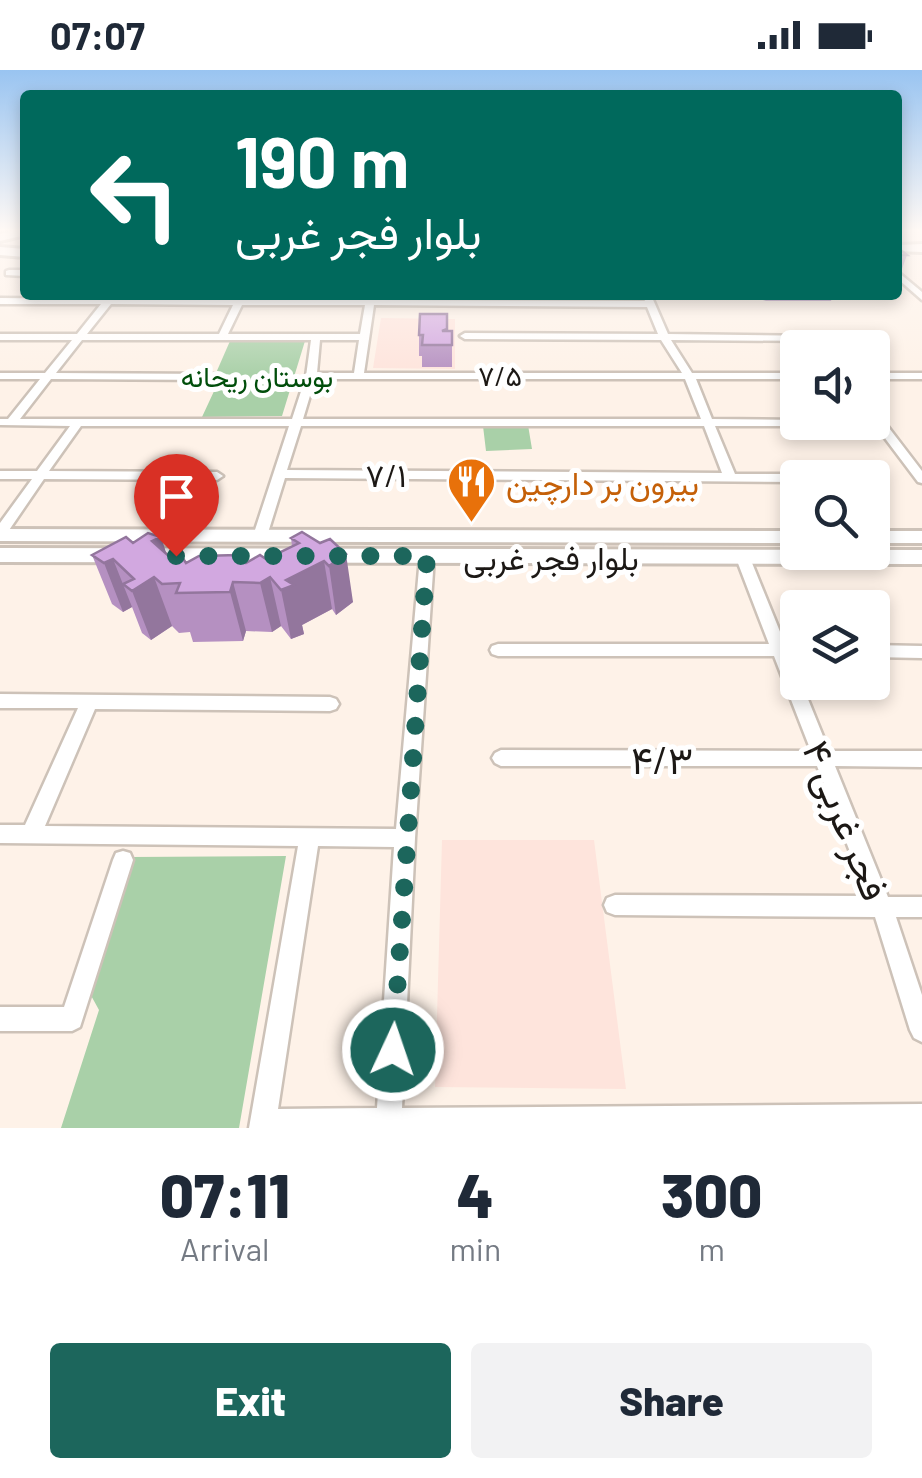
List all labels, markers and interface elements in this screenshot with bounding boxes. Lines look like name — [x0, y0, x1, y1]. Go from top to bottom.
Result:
text: 07:07 — [50, 12, 145, 58]
text: 190 m — [235, 118, 409, 202]
icon: left — [70, 130, 200, 260]
text: بلوار فجر غربی — [235, 204, 481, 258]
map controls — [780, 330, 890, 700]
button: sound — [780, 330, 890, 440]
street label: ۷/۵ — [478, 358, 522, 392]
park label: بوستان ریحانه — [181, 359, 333, 395]
pin — [134, 454, 219, 557]
street label: ۷/۱ — [366, 455, 406, 493]
restaurant icon: بیرون بر دارچین — [445, 456, 497, 524]
button: search — [780, 460, 890, 570]
place label: بیرون بر دارچین — [506, 463, 699, 506]
icon: arrive — [149, 469, 204, 524]
street label: بلوار فجر غربی — [463, 538, 639, 579]
button: layers — [780, 590, 890, 700]
street label: ۴ فجر غربی — [792, 734, 900, 907]
street label: ۴/۳ — [631, 736, 693, 782]
position arrow — [341, 998, 445, 1102]
text: 07:11 — [160, 1158, 290, 1230]
text: 4 — [457, 1158, 494, 1230]
text: 300 — [661, 1158, 762, 1230]
text: Arrival — [180, 1229, 269, 1267]
text: min — [449, 1229, 501, 1267]
text: m — [698, 1229, 725, 1267]
button: Exit — [50, 1343, 451, 1458]
button: Share — [471, 1343, 872, 1458]

